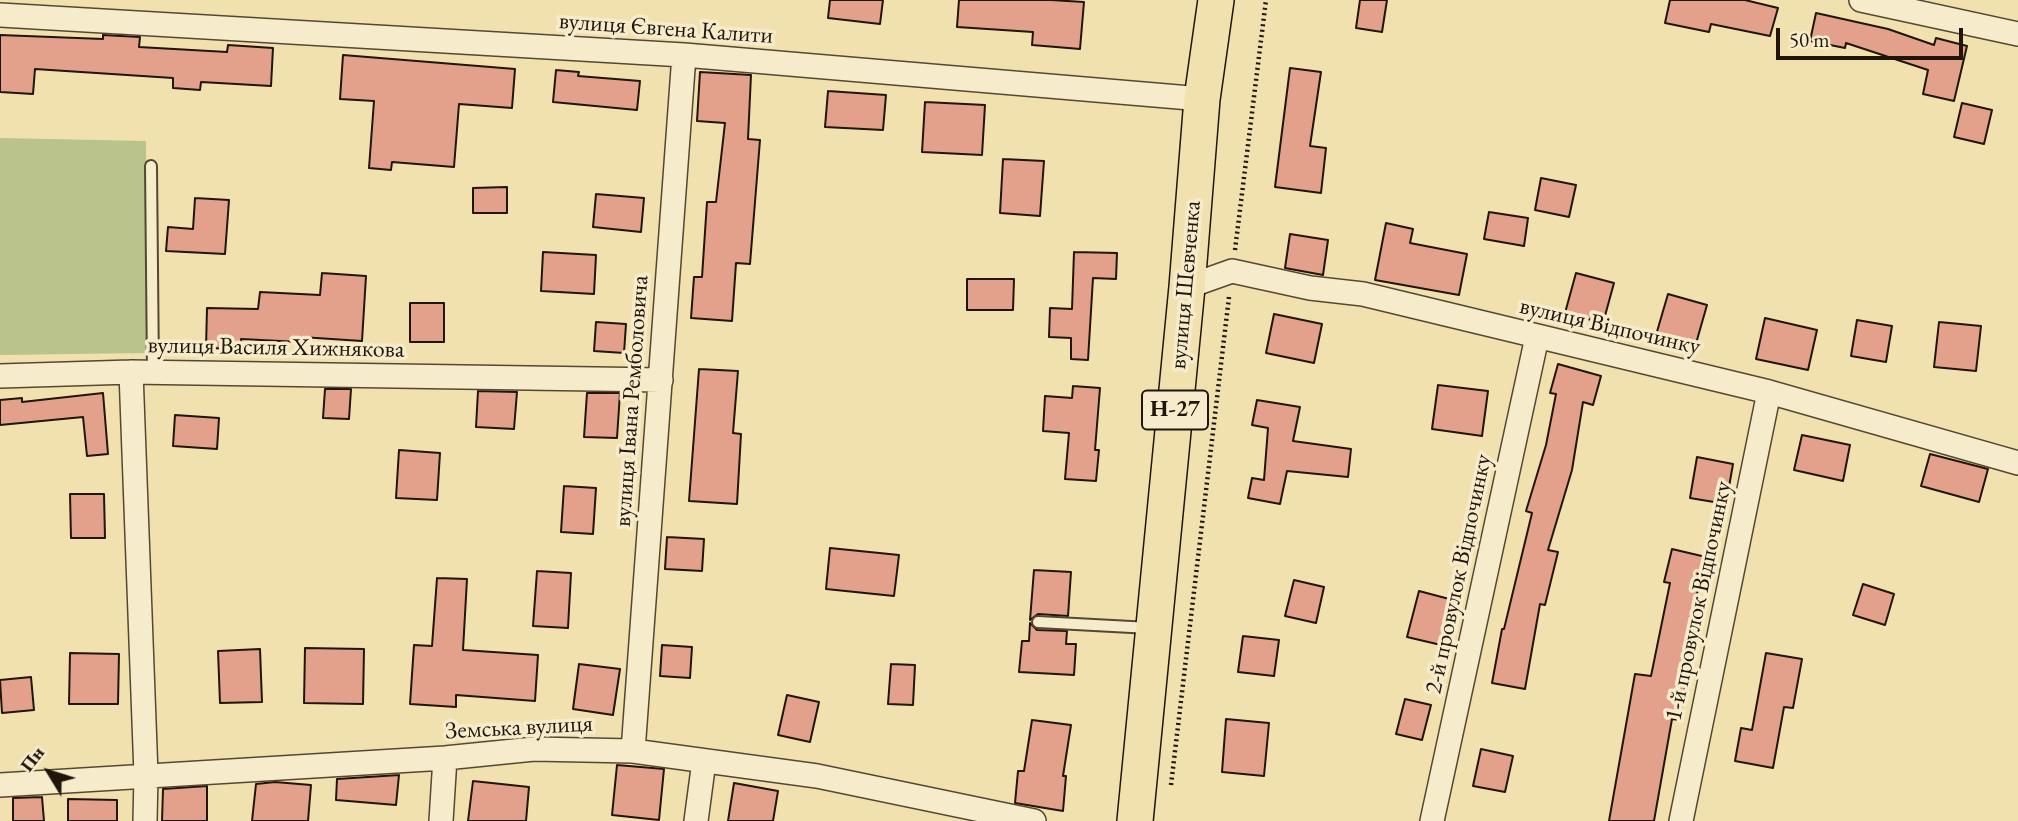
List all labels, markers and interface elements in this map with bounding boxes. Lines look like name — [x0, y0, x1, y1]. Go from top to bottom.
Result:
street label: вулиця Євгена Калити — [558, 7, 774, 51]
scale bar — [1780, 14, 1967, 58]
text: 50 m — [1789, 26, 1830, 53]
street label: вулиця Шевченка — [1164, 199, 1208, 371]
street label: вулиця Івана Ремболовича — [609, 274, 655, 528]
street label: вулиця Відпочинку — [1517, 292, 1703, 362]
street label: вулиця Василя Хижнякова — [147, 331, 405, 365]
road number: Н-27 — [1142, 390, 1208, 430]
street label: 2-й провулок Відпочинку — [1420, 452, 1498, 696]
street label: 1-й провулок Відпочинку — [1660, 479, 1738, 723]
street label: Земська вулиця — [444, 710, 594, 746]
north arrow — [14, 737, 84, 807]
text: Пн — [14, 741, 50, 777]

